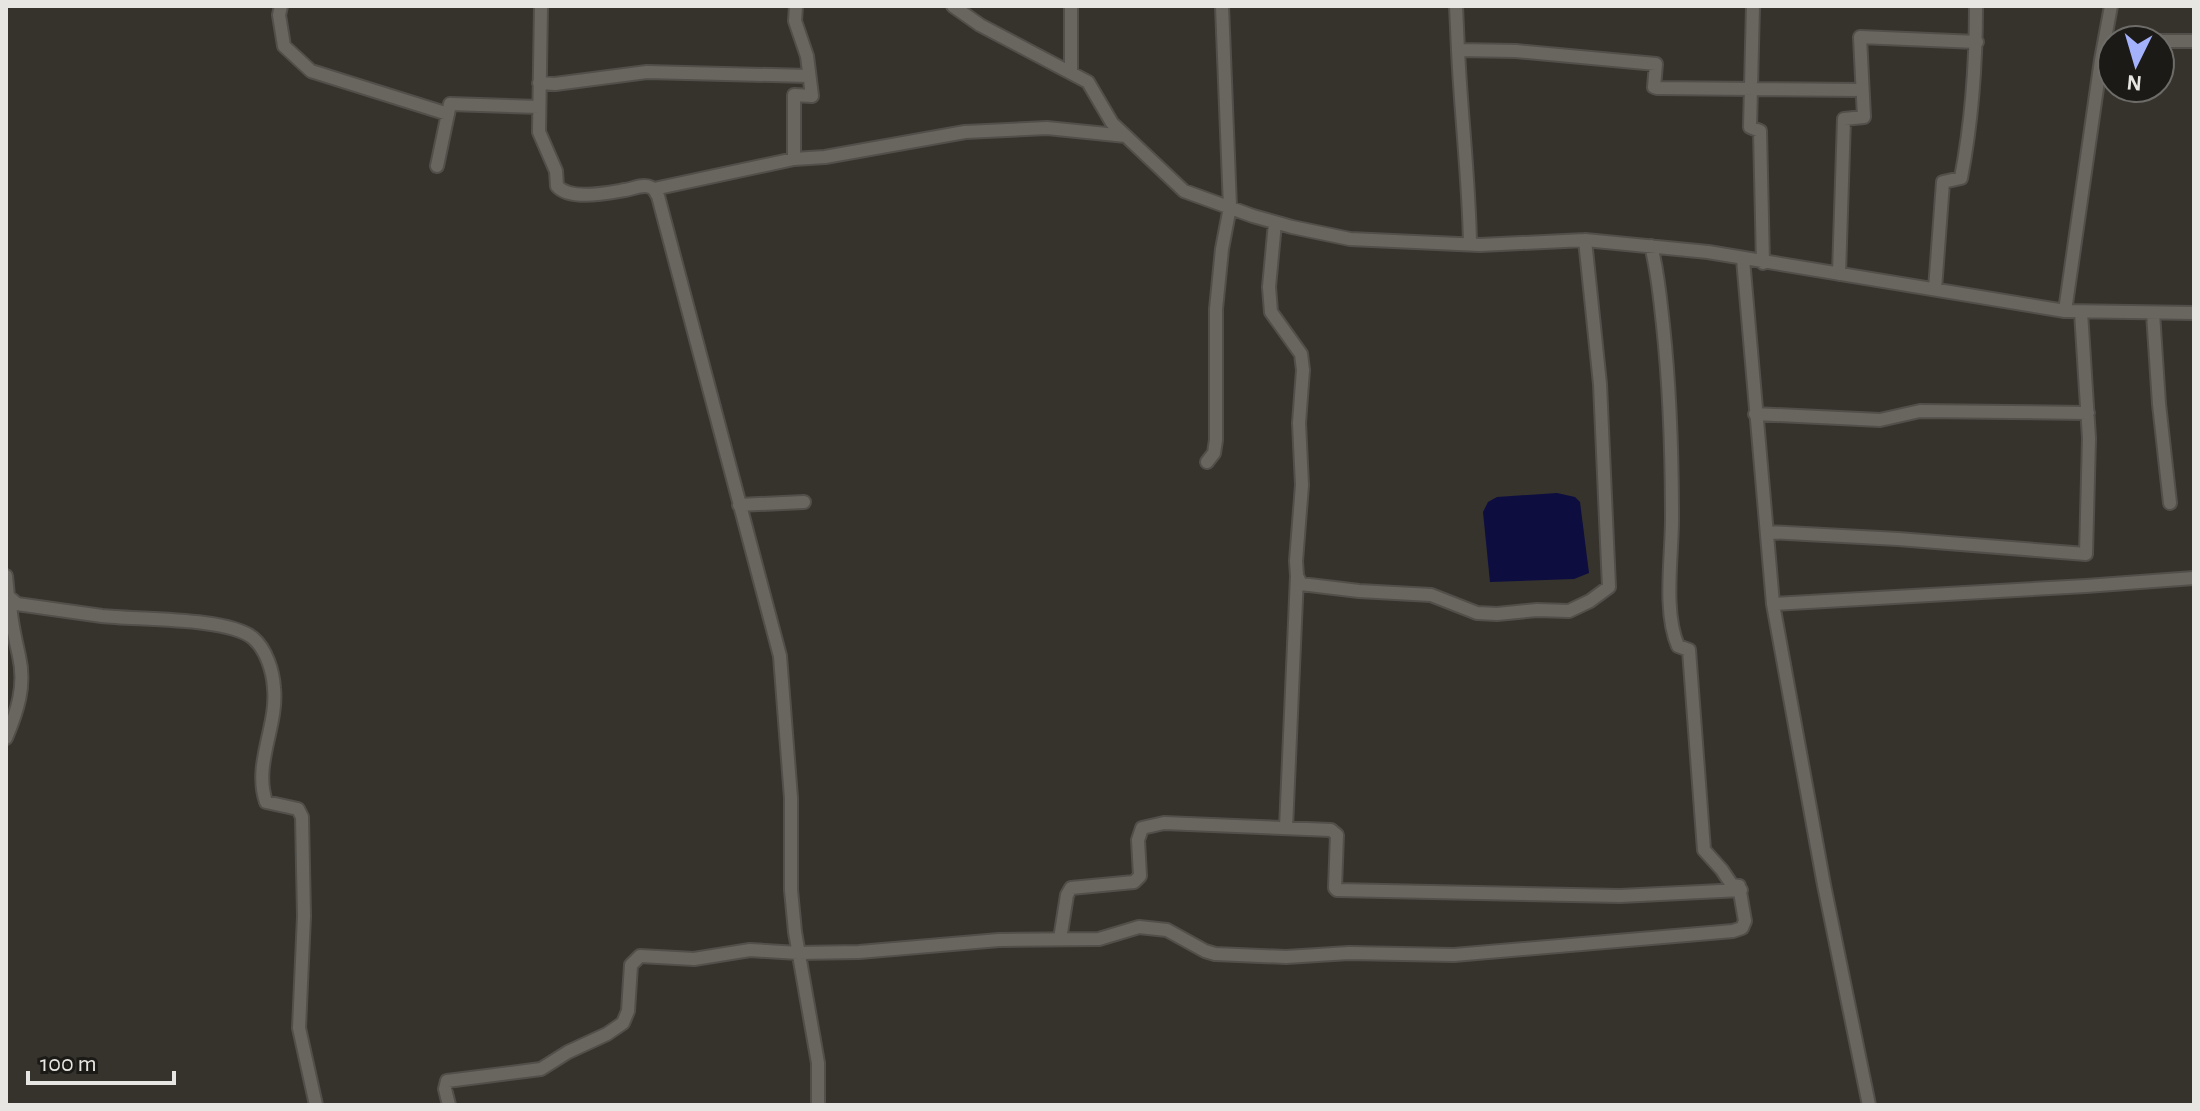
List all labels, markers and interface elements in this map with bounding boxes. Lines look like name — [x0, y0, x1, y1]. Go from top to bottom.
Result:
north arrow — [2096, 24, 2176, 104]
text: N — [2126, 71, 2143, 95]
scale bar — [28, 1035, 174, 1085]
text: 100 m — [40, 1052, 97, 1076]

